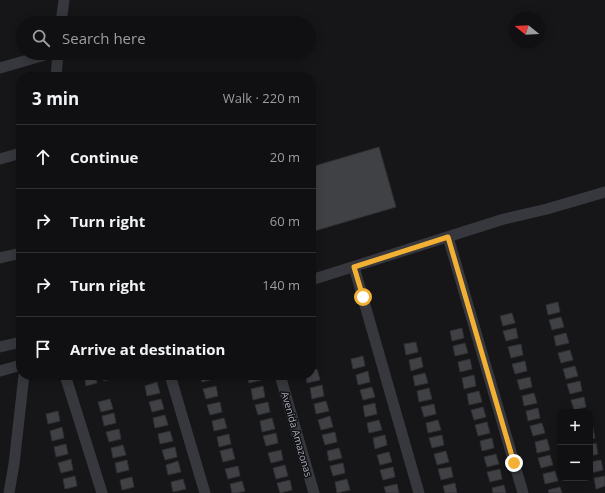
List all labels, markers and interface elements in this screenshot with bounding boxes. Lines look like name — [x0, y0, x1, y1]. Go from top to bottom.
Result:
north arrow — [509, 12, 545, 48]
search box — [16, 16, 316, 60]
icon: search — [30, 27, 52, 49]
text: Search here — [62, 28, 146, 48]
text: 3 min — [32, 87, 79, 110]
text: Walk · 220 m — [223, 89, 300, 107]
icon: ahead — [32, 146, 54, 168]
text: Continue — [70, 147, 138, 167]
text: 20 m — [270, 148, 300, 166]
icon: right — [32, 210, 54, 232]
text: Turn right — [70, 211, 145, 231]
text: 60 m — [270, 212, 300, 230]
icon: right — [32, 274, 54, 296]
text: Turn right — [70, 275, 145, 295]
text: 140 m — [262, 276, 300, 294]
route start — [354, 288, 372, 306]
icon: arrive — [32, 338, 54, 360]
text: Arrive at destination — [70, 339, 225, 359]
street label: Avenida Amazonas — [278, 390, 316, 479]
map controls — [557, 409, 593, 481]
button: + — [557, 409, 593, 445]
button: − — [557, 445, 593, 481]
route end — [505, 454, 523, 472]

